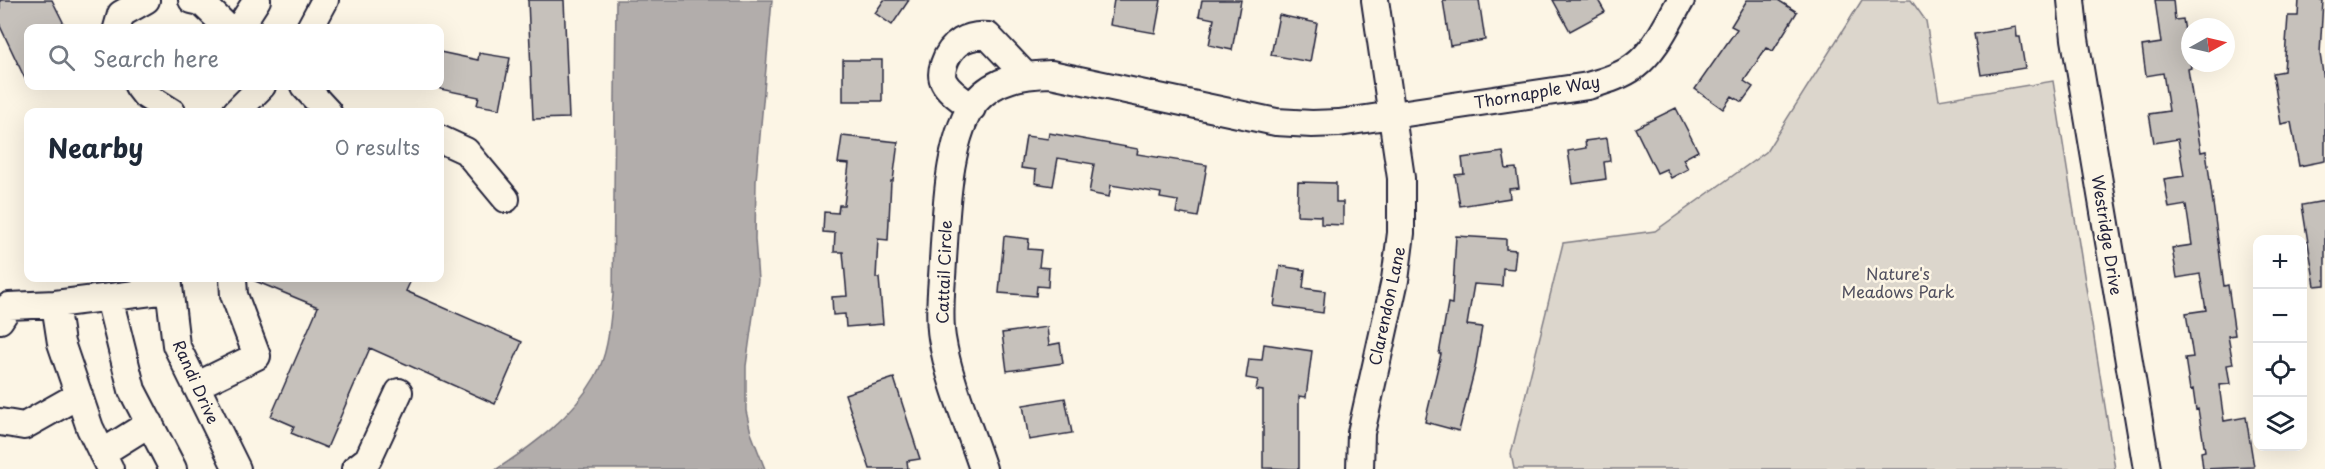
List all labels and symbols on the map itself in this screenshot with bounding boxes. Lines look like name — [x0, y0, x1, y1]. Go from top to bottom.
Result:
north arrow — [2181, 18, 2235, 72]
street label: Thornapple Way — [1472, 68, 1602, 114]
street label: Westridge Drive — [2087, 173, 2129, 297]
street label: Cattail Circle — [929, 220, 957, 324]
street label: Clarendon Lane — [1362, 244, 1410, 368]
park label: Nature's Meadows Park — [1842, 261, 1955, 303]
street label: Randi Drive — [168, 336, 226, 428]

